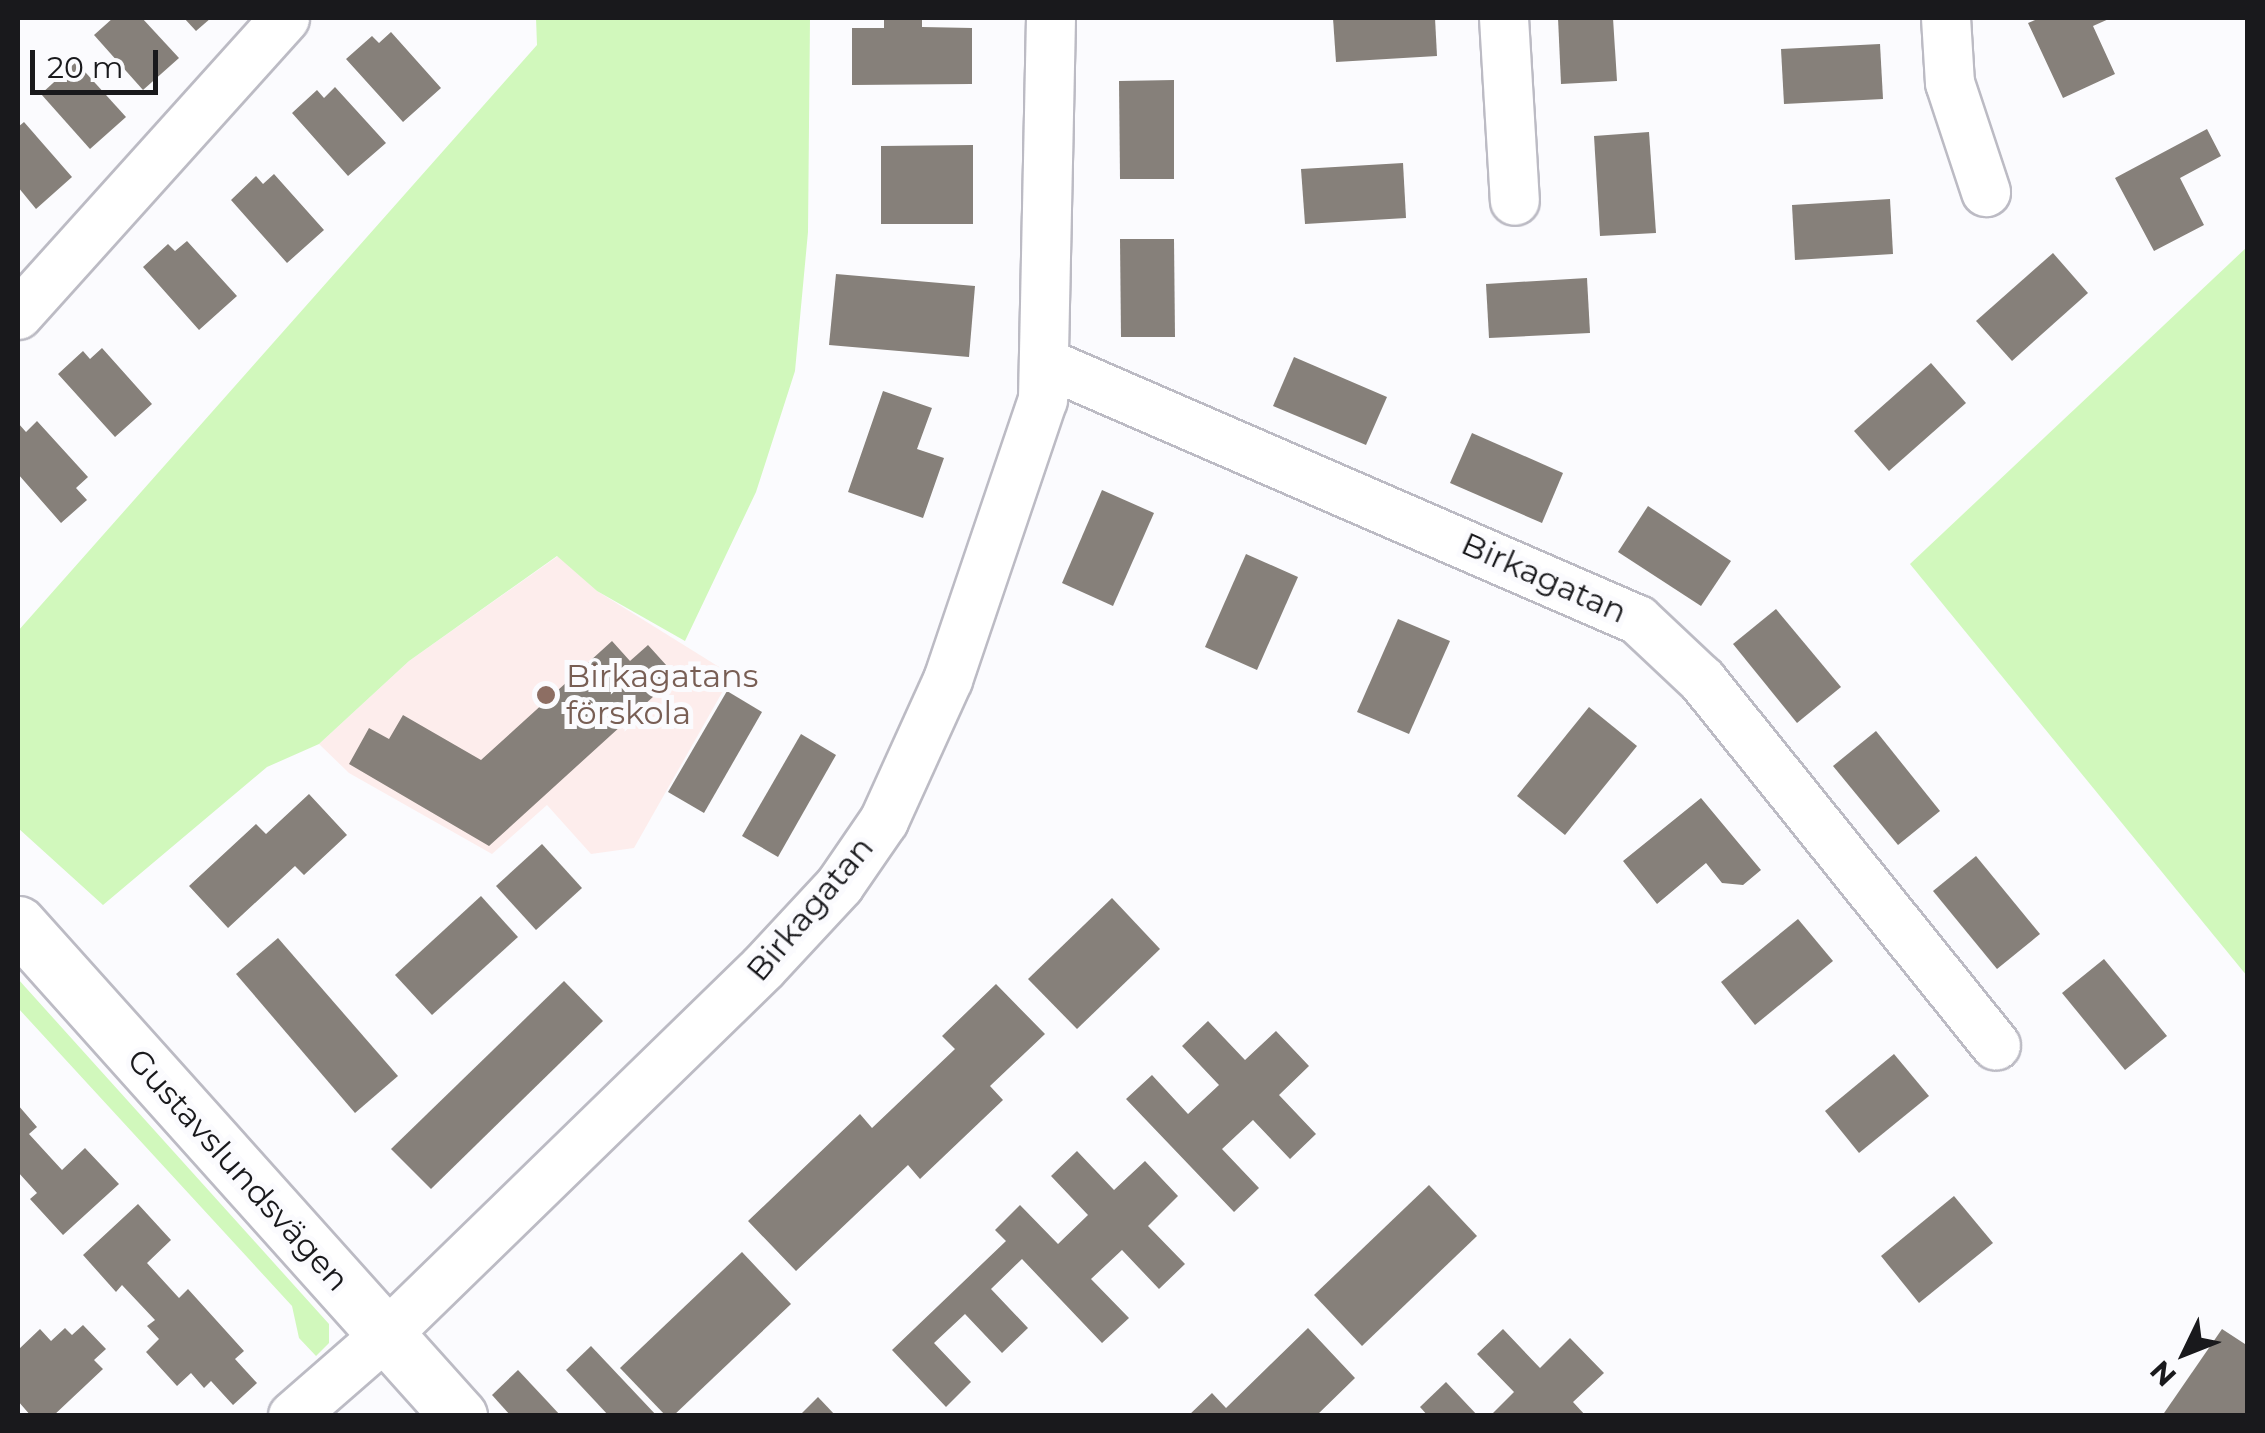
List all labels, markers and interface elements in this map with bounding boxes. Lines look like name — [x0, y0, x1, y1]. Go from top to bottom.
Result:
scale bar — [35, 30, 162, 92]
text: 20 m — [47, 49, 124, 86]
street label: Birkagatan — [1455, 525, 1633, 631]
place label: Birkagatans förskola — [566, 658, 758, 733]
marker: Birkagatans förskola — [535, 684, 557, 706]
street label: Birkagatan — [739, 829, 881, 989]
street label: Gustavslundsvägen — [119, 1041, 357, 1299]
north arrow — [2135, 1303, 2235, 1403]
text: N — [2143, 1354, 2183, 1393]

